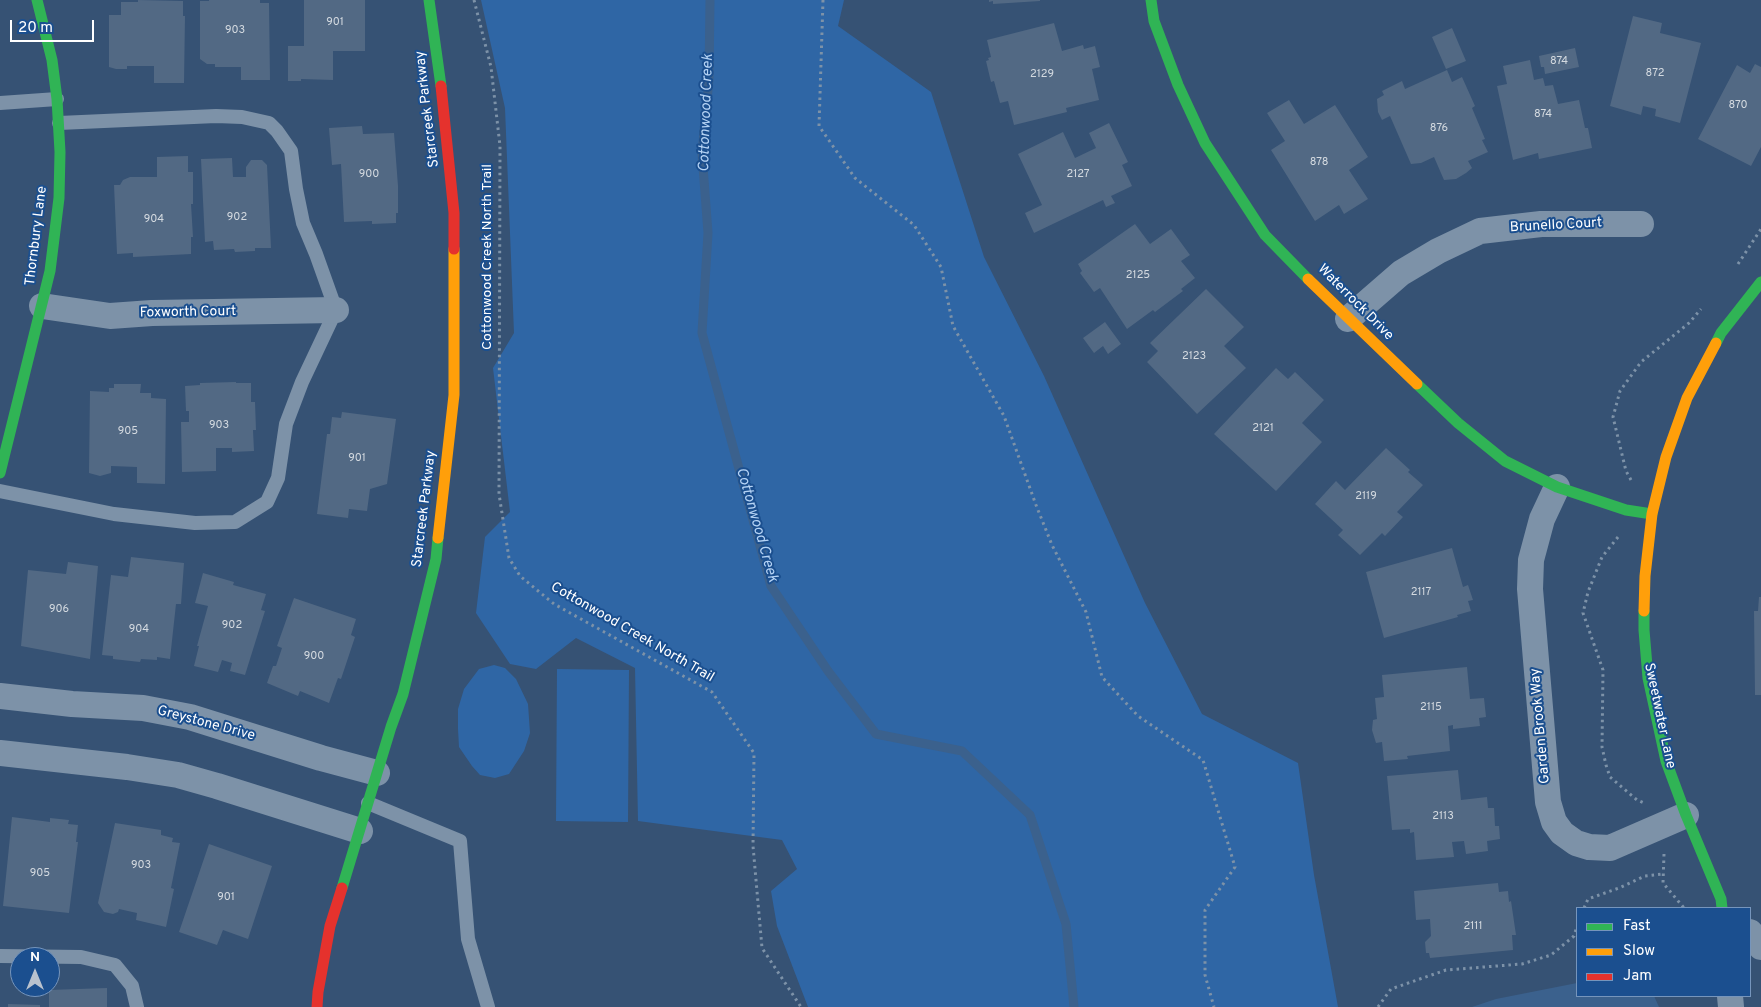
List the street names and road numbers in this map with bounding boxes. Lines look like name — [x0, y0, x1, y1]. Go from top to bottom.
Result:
street label: Starcreek Parkway — [413, 50, 443, 168]
street label: Cottonwood Creek North Trail — [480, 164, 496, 350]
street label: Thornbury Lane — [23, 185, 51, 287]
street label: Brunello Court — [1509, 215, 1603, 237]
street label: Waterrock Drive — [1313, 261, 1397, 345]
street label: Foxworth Court — [140, 304, 236, 322]
street label: Starcreek Parkway — [410, 450, 440, 568]
street label: Cottonwood Creek North Trail — [547, 579, 717, 687]
street label: Sweetwater Lane — [1640, 662, 1678, 770]
street label: Garden Brook Way — [1528, 667, 1554, 785]
street label: Greystone Drive — [155, 703, 257, 745]

